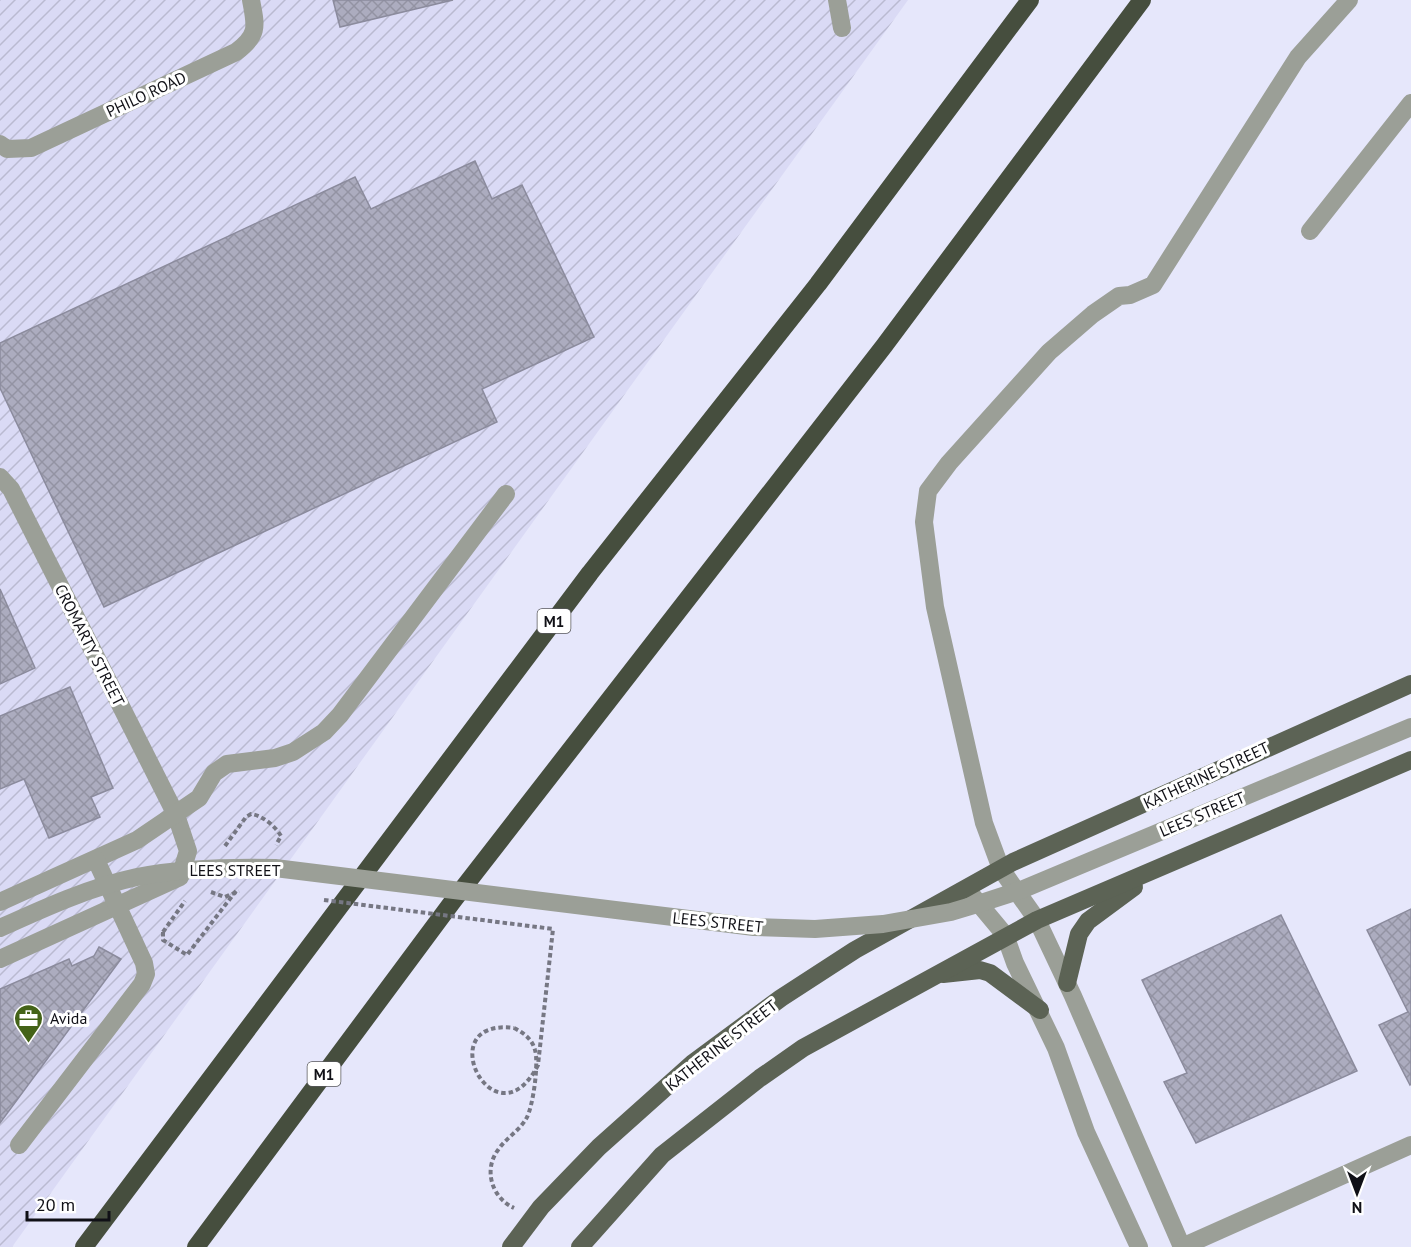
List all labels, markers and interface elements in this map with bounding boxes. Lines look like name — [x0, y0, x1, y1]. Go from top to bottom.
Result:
street label: PHILO ROAD — [103, 67, 189, 121]
street label: CROMARTY STREET — [51, 581, 129, 709]
road number: M1 — [538, 609, 570, 633]
street label: KATHERINE STREET — [1140, 737, 1272, 813]
street label: LEES STREET — [1156, 787, 1248, 841]
street label: LEES STREET — [189, 860, 281, 880]
street label: LEES STREET — [672, 907, 764, 937]
street label: KATHERINE STREET — [661, 995, 781, 1095]
office icon: Avida — [13, 1002, 45, 1044]
place label: Avida — [50, 1008, 87, 1028]
road number: M1 — [308, 1062, 340, 1086]
north arrow — [1327, 1163, 1387, 1223]
scale bar — [27, 1184, 110, 1222]
text: 20 m — [36, 1193, 75, 1216]
text: N — [1352, 1198, 1362, 1218]

